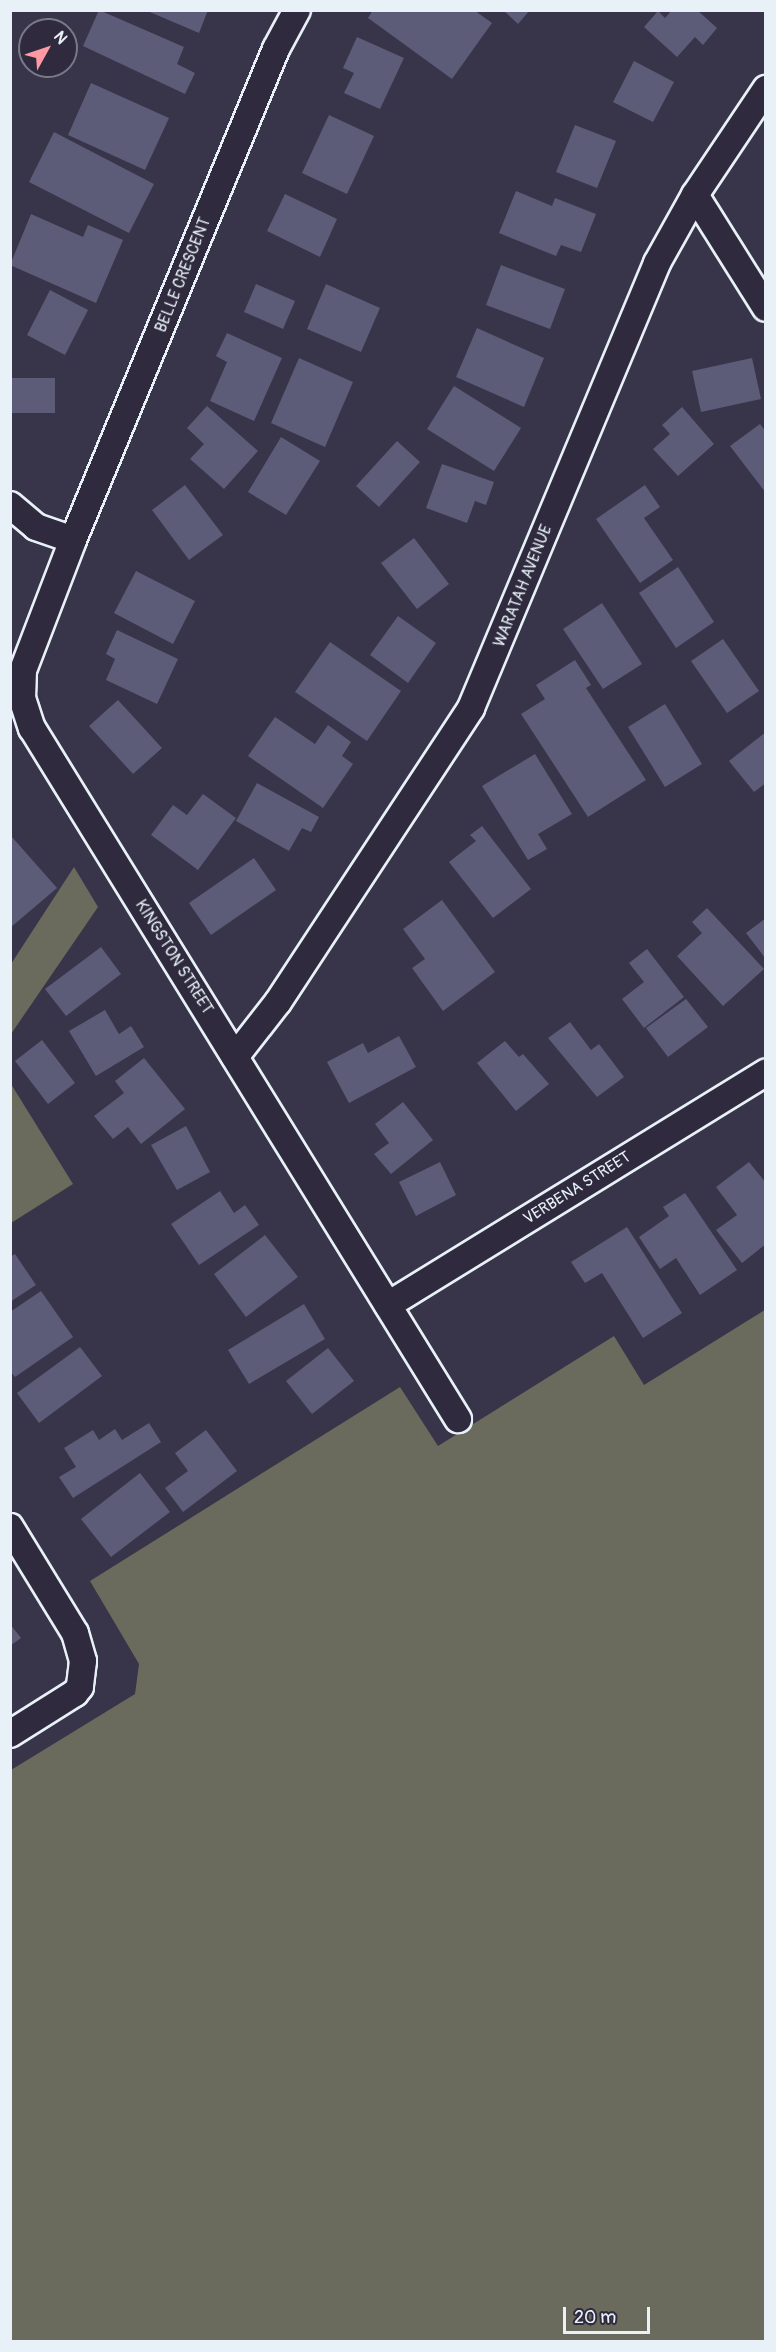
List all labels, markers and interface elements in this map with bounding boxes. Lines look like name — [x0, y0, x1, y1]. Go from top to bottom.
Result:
north arrow — [18, 18, 78, 78]
text: N — [49, 27, 71, 48]
street label: BELLE CRESCENT — [151, 215, 215, 335]
street label: WARATAH AVENUE — [490, 522, 556, 650]
street label: KINGSTON STREET — [131, 896, 217, 1018]
street label: VERBENA STREET — [520, 1147, 634, 1229]
scale bar — [566, 2295, 653, 2333]
text: 20 m — [574, 2306, 616, 2329]

